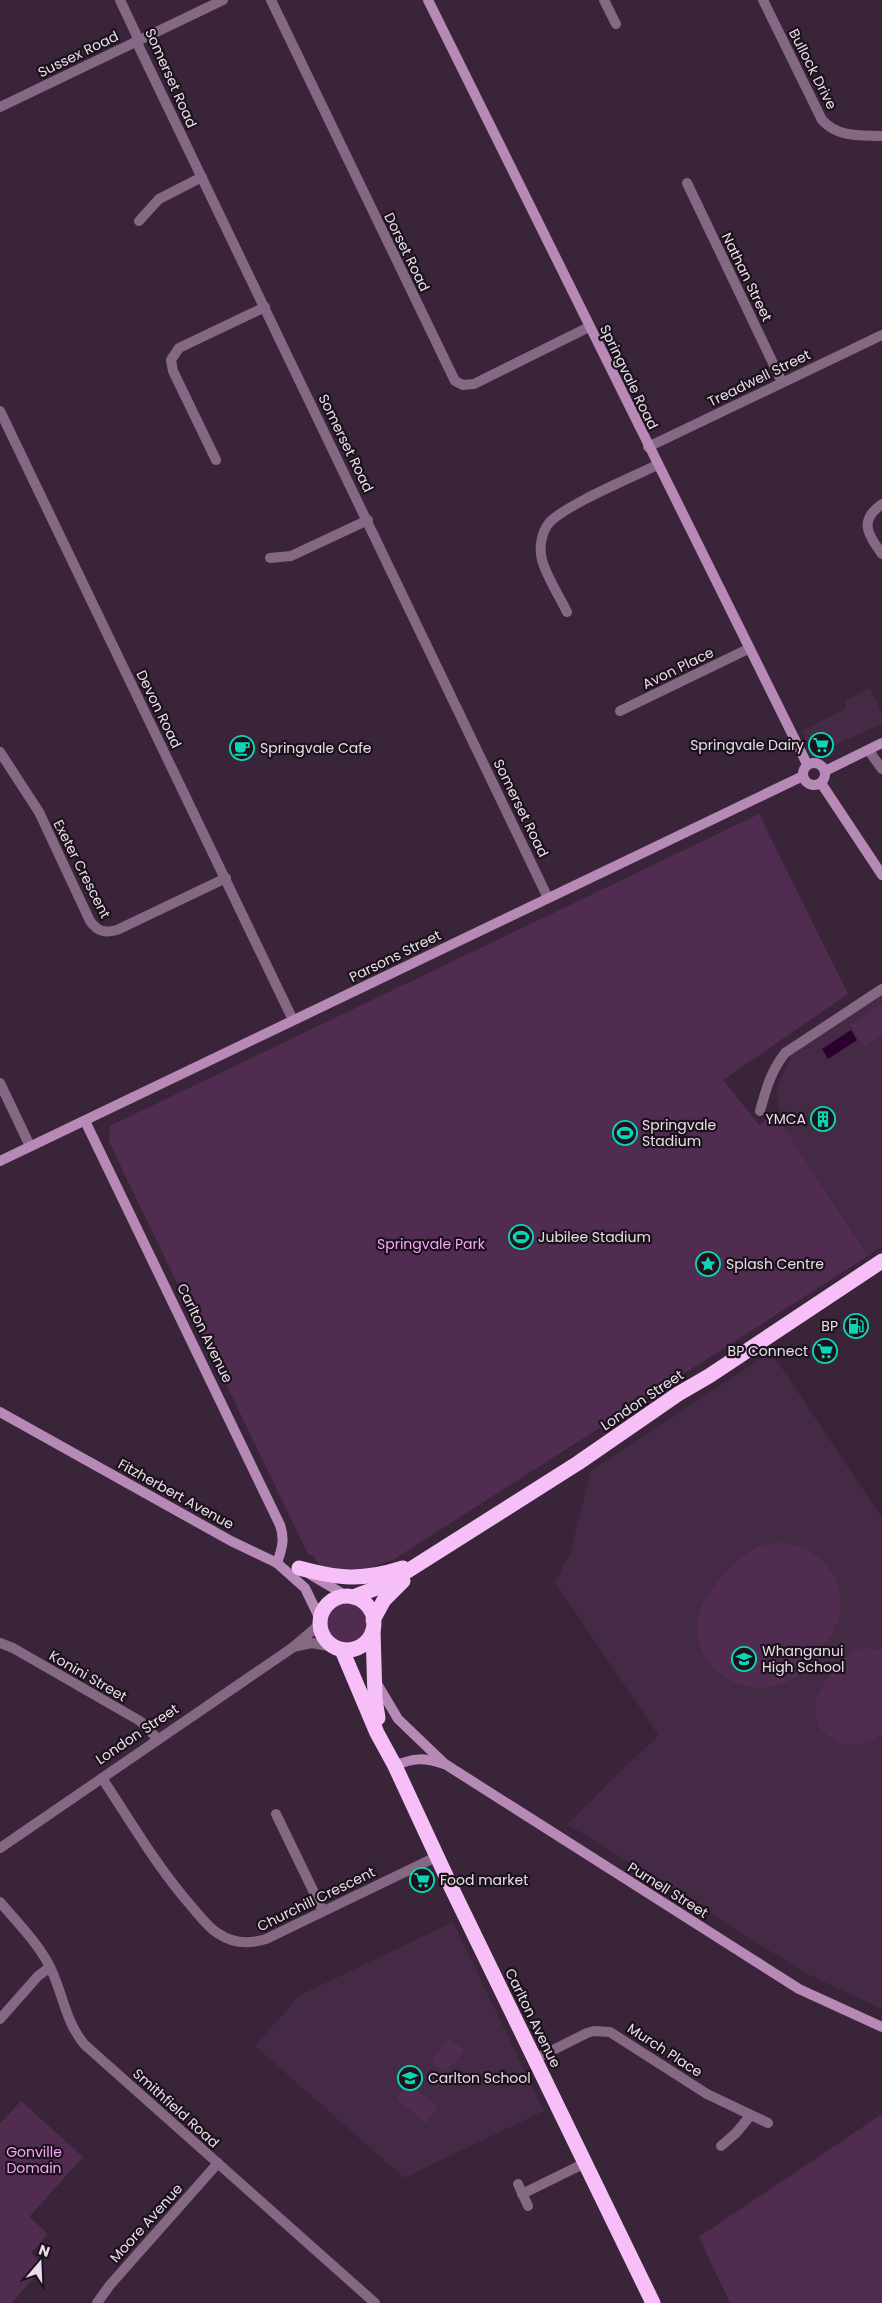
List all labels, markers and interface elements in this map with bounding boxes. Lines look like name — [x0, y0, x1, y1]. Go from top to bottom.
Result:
street label: Somerset Road — [140, 25, 202, 131]
street label: Bullock Drive — [784, 25, 842, 113]
street label: Sussex Road — [34, 26, 122, 82]
street label: Dorset Road — [379, 209, 435, 295]
street label: Nathan Street — [717, 229, 777, 325]
street label: Springvale Road — [595, 321, 663, 433]
street label: Treadwell Street — [704, 344, 814, 412]
street label: Somerset Road — [314, 391, 378, 495]
street label: Avon Place — [639, 642, 717, 694]
street label: Devon Road — [131, 667, 187, 751]
supermarket icon: Springvale Dairy — [808, 732, 834, 758]
cafe icon: Springvale Cafe — [229, 735, 255, 761]
place label: Springvale Dairy — [690, 735, 804, 755]
place label: Springvale Cafe — [260, 738, 372, 758]
street label: Somerset Road — [489, 756, 553, 860]
street label: Exeter Crescent — [48, 816, 116, 922]
street label: Parsons Street — [346, 925, 444, 987]
building icon: YMCA — [810, 1106, 836, 1132]
place label: YMCA — [766, 1109, 806, 1129]
place label: Springvale Stadium — [642, 1115, 717, 1151]
sports icon: Springvale Stadium — [612, 1120, 638, 1146]
sports icon: Jubilee Stadium — [508, 1224, 534, 1250]
place label: Jubilee Stadium — [538, 1227, 651, 1247]
park label: Springvale Park — [377, 1234, 486, 1254]
place icon: Splash Centre — [695, 1251, 721, 1277]
place label: Splash Centre — [726, 1254, 824, 1274]
street label: Carlton Avenue — [172, 1280, 238, 1386]
fuel station icon: BP — [843, 1313, 869, 1339]
place label: BP — [821, 1316, 838, 1336]
supermarket icon: BP Connect — [812, 1338, 838, 1364]
place label: BP Connect — [728, 1341, 808, 1361]
street label: London Street — [597, 1365, 687, 1435]
street label: Fitzherbert Avenue — [114, 1454, 238, 1534]
place label: Whanganui High School — [762, 1641, 844, 1677]
street label: Konini Street — [45, 1646, 131, 1706]
school or university icon: Whanganui High School — [731, 1646, 757, 1672]
street label: London Street — [92, 1699, 182, 1769]
street label: Purnell Street — [624, 1857, 712, 1923]
street label: Churchill Crescent — [254, 1862, 378, 1936]
supermarket icon: Food market — [409, 1867, 435, 1893]
place label: Food market — [440, 1870, 528, 1890]
street label: Carlton Avenue — [500, 1965, 566, 2071]
street label: Murch Place — [624, 2018, 707, 2082]
street label: Smithfield Road — [128, 2064, 224, 2152]
school or university icon: Carlton School — [397, 2065, 423, 2091]
place label: Carlton School — [428, 2068, 531, 2088]
park label: Gonville Domain — [6, 2142, 62, 2178]
street label: Moore Avenue — [105, 2179, 187, 2267]
north arrow — [15, 2238, 65, 2288]
text: N — [36, 2240, 52, 2262]

